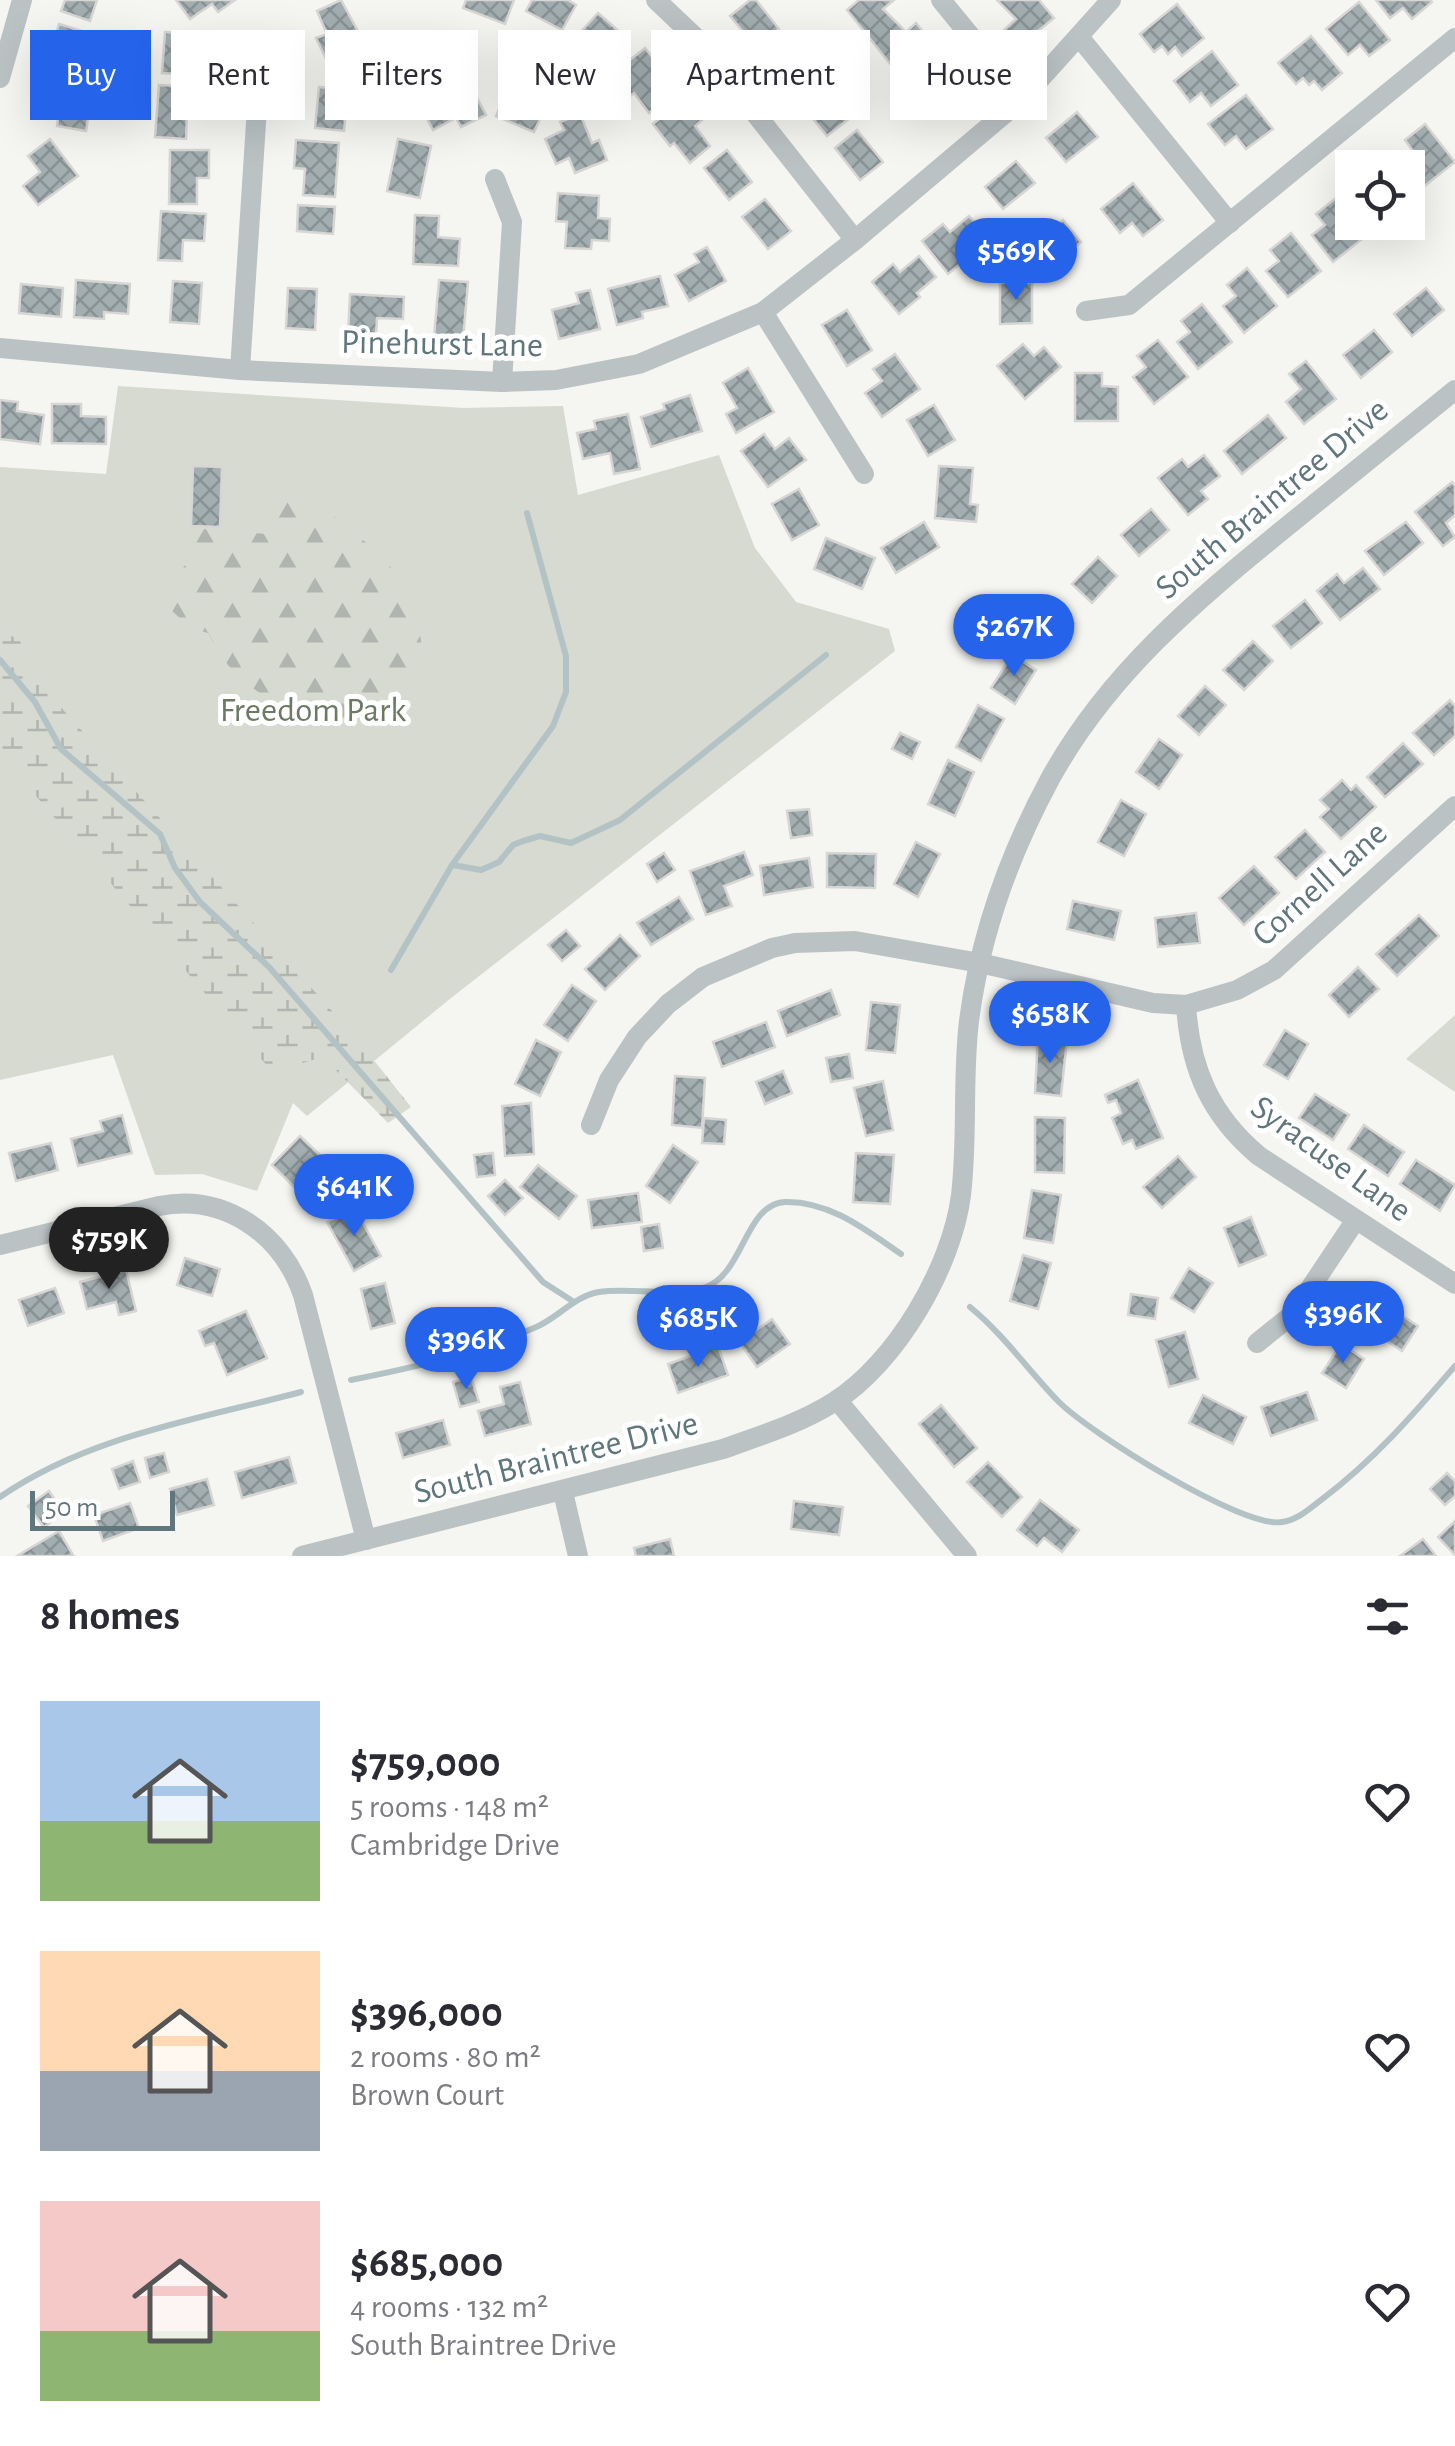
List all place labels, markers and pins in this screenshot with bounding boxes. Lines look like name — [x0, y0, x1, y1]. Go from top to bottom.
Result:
pin: $569K — [946, 218, 1086, 303]
pin: $267K — [944, 594, 1084, 679]
pin: $658K — [980, 981, 1120, 1066]
pin: $641K — [284, 1154, 424, 1239]
pin: $759K — [39, 1207, 179, 1292]
pin: $396K — [1273, 1281, 1413, 1366]
pin: $685K — [628, 1285, 768, 1370]
pin: $396K — [396, 1307, 536, 1392]

